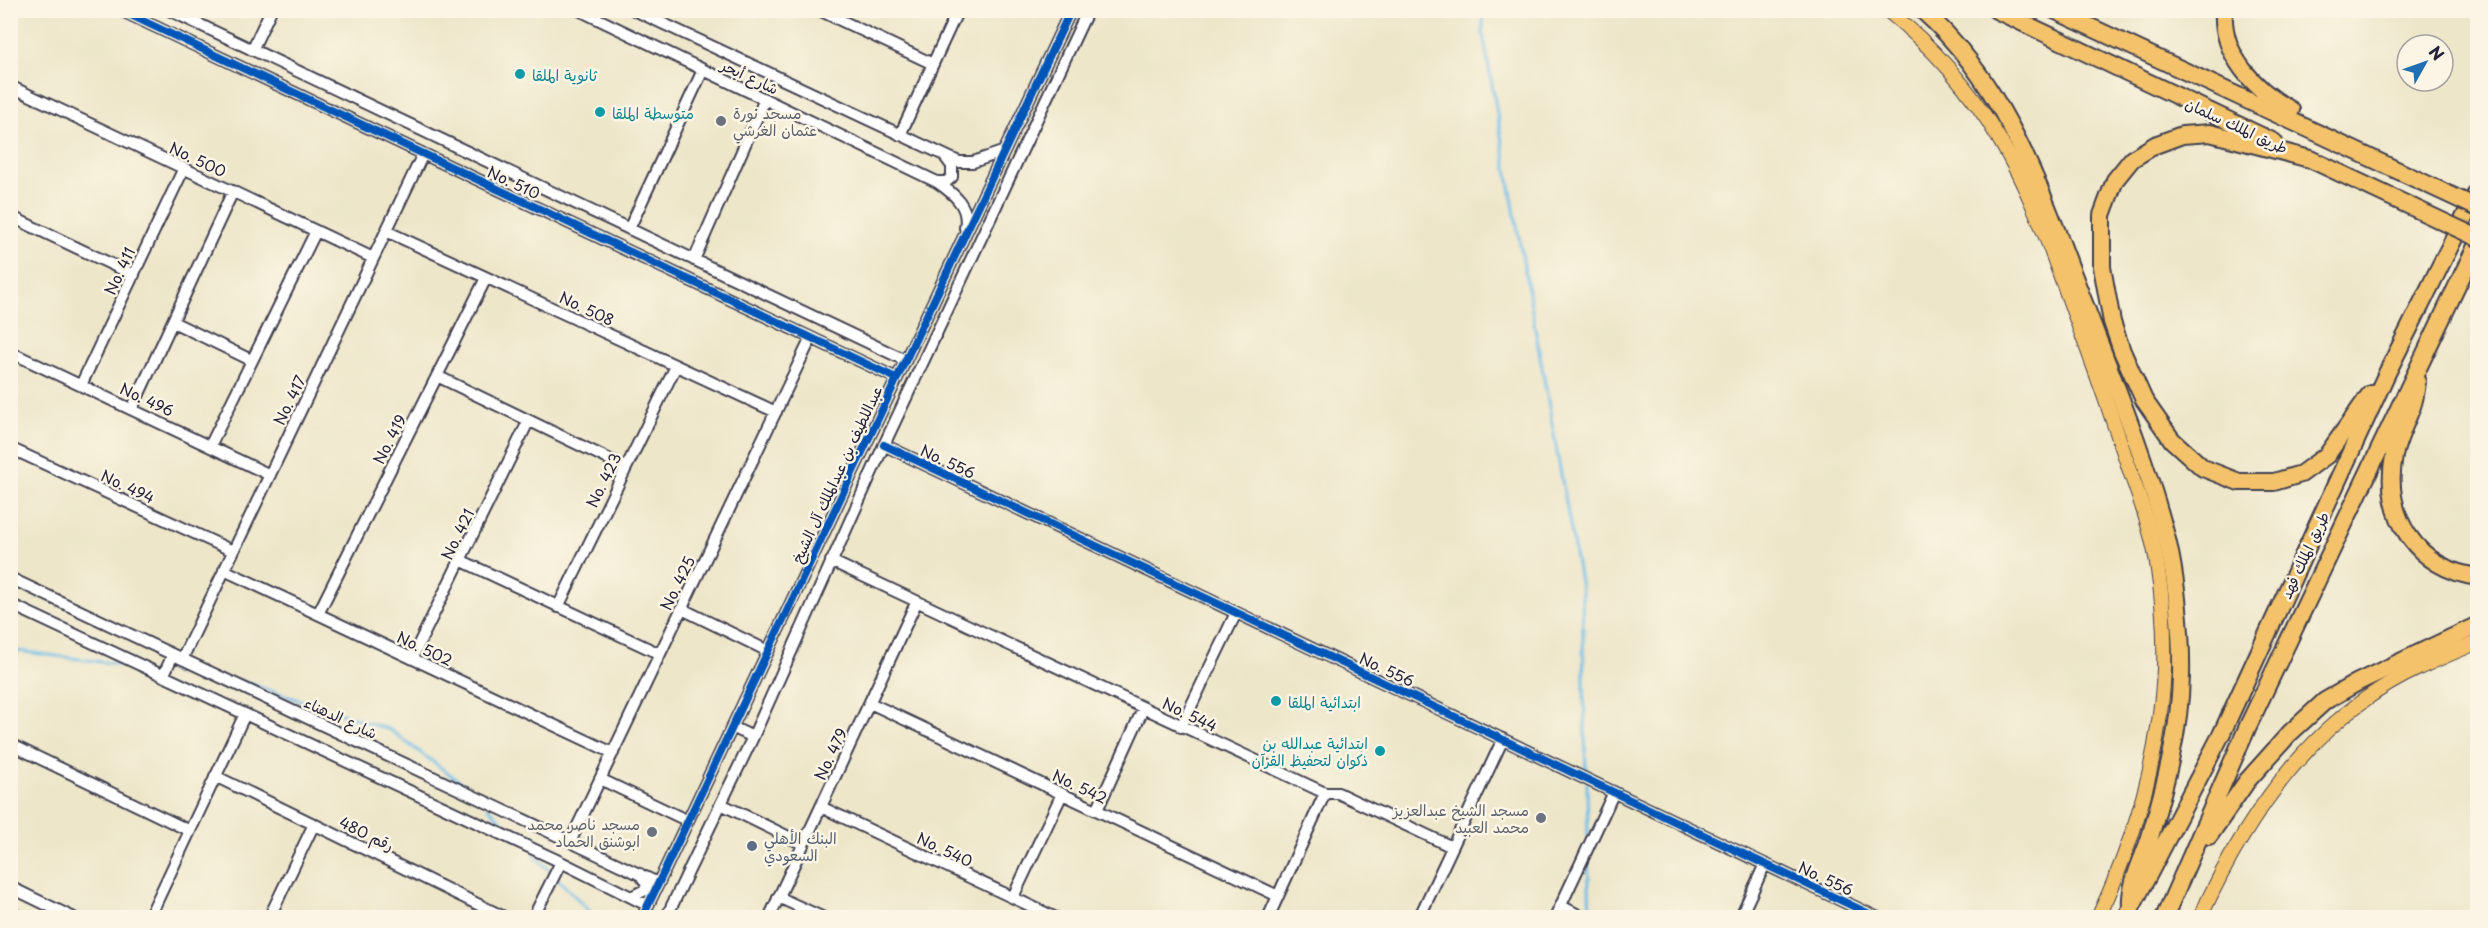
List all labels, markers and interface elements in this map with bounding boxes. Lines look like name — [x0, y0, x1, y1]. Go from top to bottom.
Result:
north arrow — [2395, 33, 2455, 93]
text: N — [2424, 40, 2451, 65]
street label: شارع أبحر — [715, 52, 783, 99]
place label: ثانوية الملقا — [532, 63, 598, 86]
marker: ثانوية الملقا — [513, 67, 527, 81]
street label: طريق الملك سلمان — [2182, 91, 2292, 159]
place label: متوسطة الملقا — [612, 101, 694, 124]
place label: مسجد نورة عثمان الغرشي — [733, 101, 817, 144]
marker: متوسطة الملقا — [593, 105, 607, 119]
marker: مسجد نورة عثمان الغرشي — [714, 114, 728, 128]
street label: No. 500 — [166, 136, 230, 182]
street label: No. 510 — [484, 160, 544, 204]
street label: No. 411 — [98, 243, 140, 299]
street label: No. 508 — [556, 285, 618, 331]
street label: No. 417 — [267, 371, 311, 429]
street label: No. 496 — [116, 376, 178, 422]
street label: عبداللطيف بن عبدالملك آل الشيخ — [785, 382, 887, 566]
street label: No. 419 — [367, 410, 411, 468]
street label: No. 556 — [917, 438, 979, 484]
street label: No. 423 — [580, 448, 626, 512]
street label: No. 494 — [97, 463, 159, 509]
street label: No. 421 — [435, 504, 479, 564]
street label: طريق الملك فهد — [2274, 508, 2334, 602]
street label: No. 425 — [654, 552, 700, 614]
street label: No. 502 — [393, 625, 457, 671]
street label: No. 556 — [1356, 646, 1418, 692]
street label: شارع الدهناء — [301, 690, 381, 744]
place label: ابتدائية الملقا — [1288, 690, 1361, 713]
street label: No. 544 — [1159, 691, 1221, 737]
marker: ابتدائية الملقا — [1269, 694, 1283, 708]
street label: No. 479 — [808, 724, 852, 784]
place label: ابتدائية عبدالله بن ذكوان لتحفيظ القرآن — [1252, 731, 1368, 771]
marker: ابتدائية عبدالله بن ذكوان لتحفيظ القرآن — [1373, 744, 1387, 758]
street label: No. 542 — [1049, 763, 1111, 809]
place label: مسجد الشيخ عبدالعزيز محمد العبيد — [1391, 798, 1529, 838]
street label: رقم 480 — [335, 810, 398, 858]
marker: مسجد الشيخ عبدالعزيز محمد العبيد — [1534, 811, 1548, 825]
place label: مسجد ناصر محمد ابوشنق الحماد — [527, 812, 640, 852]
marker: مسجد ناصر محمد ابوشنق الحماد — [645, 825, 659, 839]
place label: البنك الأهلي السعودي — [764, 826, 837, 867]
street label: No. 540 — [913, 826, 977, 872]
marker: البنك الأهلي السعودي — [745, 839, 759, 853]
street label: No. 556 — [1795, 855, 1857, 901]

